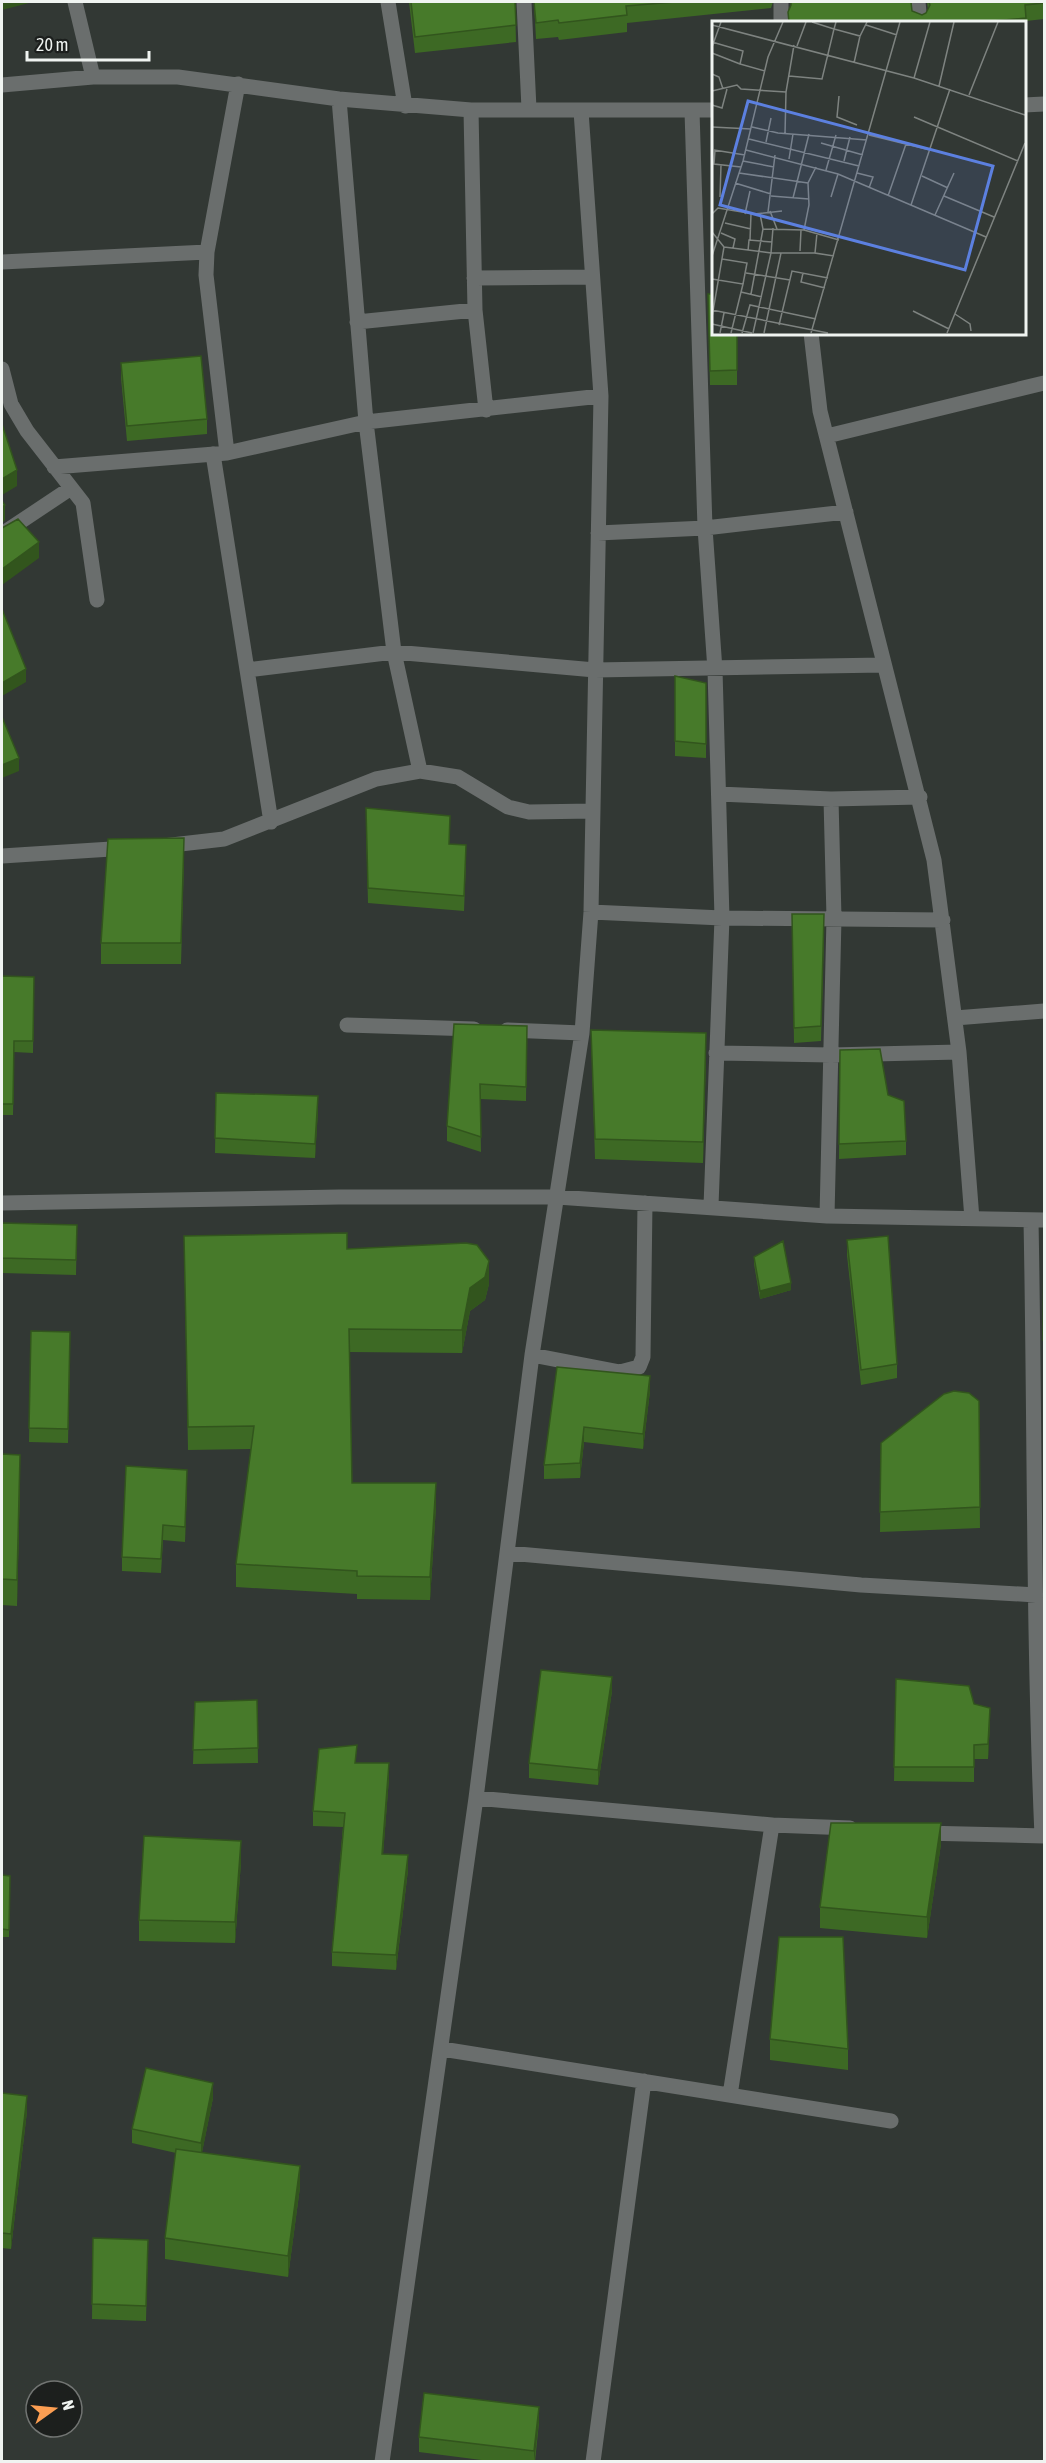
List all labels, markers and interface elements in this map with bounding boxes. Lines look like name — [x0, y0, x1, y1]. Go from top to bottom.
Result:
inset map — [712, 21, 1025, 334]
scale bar — [27, 24, 148, 62]
text: 20 m — [36, 34, 68, 55]
north arrow — [24, 2379, 84, 2439]
text: N — [59, 2398, 78, 2412]

